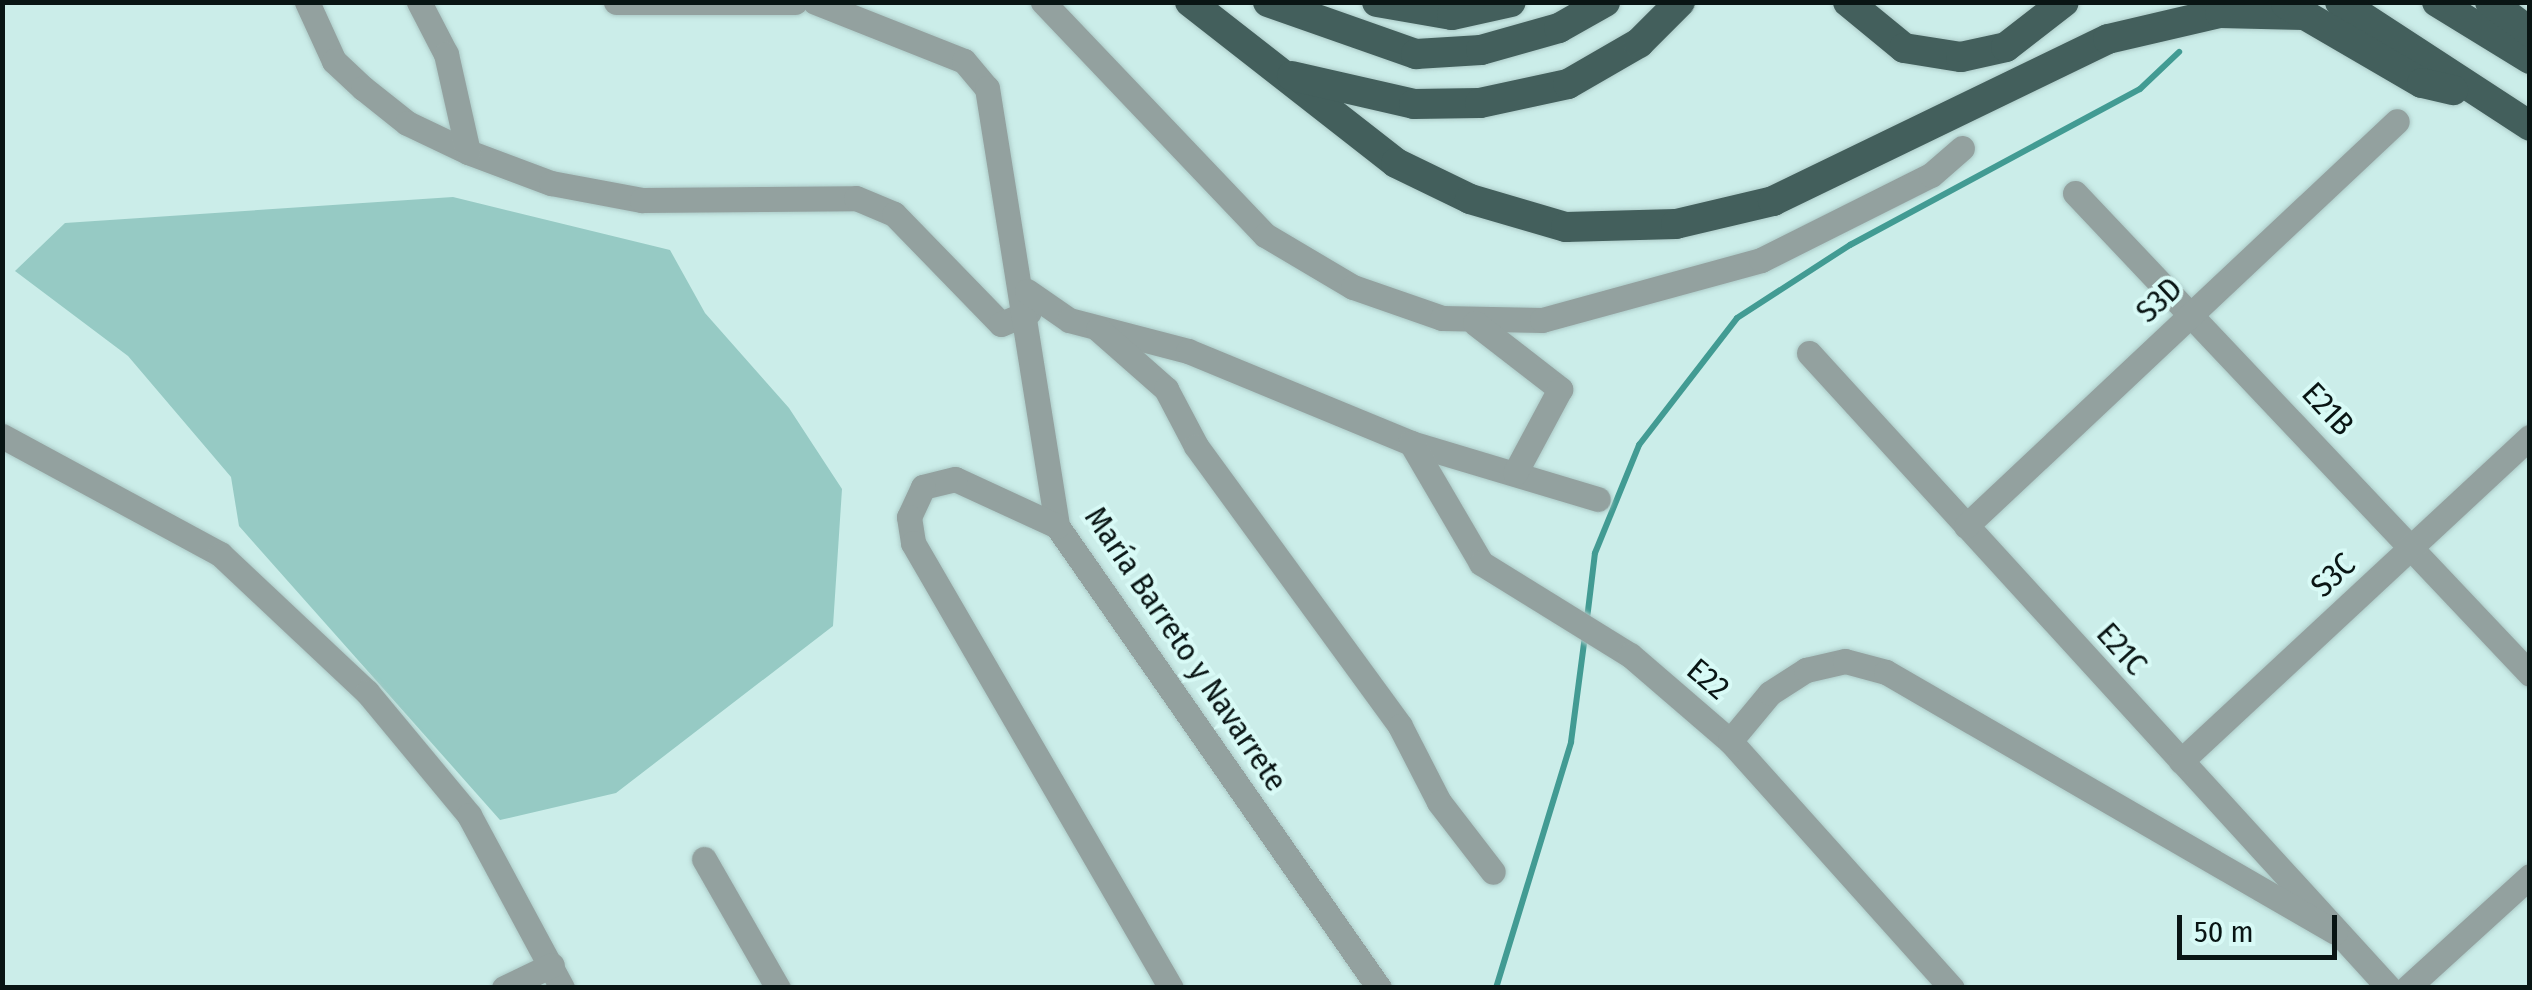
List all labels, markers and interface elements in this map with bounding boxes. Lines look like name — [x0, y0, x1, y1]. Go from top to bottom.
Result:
street label: S3D — [2128, 269, 2190, 331]
street label: E21B — [2294, 375, 2362, 443]
street label: María Barreto y Navarrete — [1077, 500, 1295, 798]
street label: S3C — [2303, 545, 2363, 605]
street label: E21C — [2089, 615, 2155, 683]
street label: E22 — [1679, 650, 1737, 708]
scale bar — [2182, 895, 2342, 957]
text: 50 m — [2194, 914, 2254, 950]

